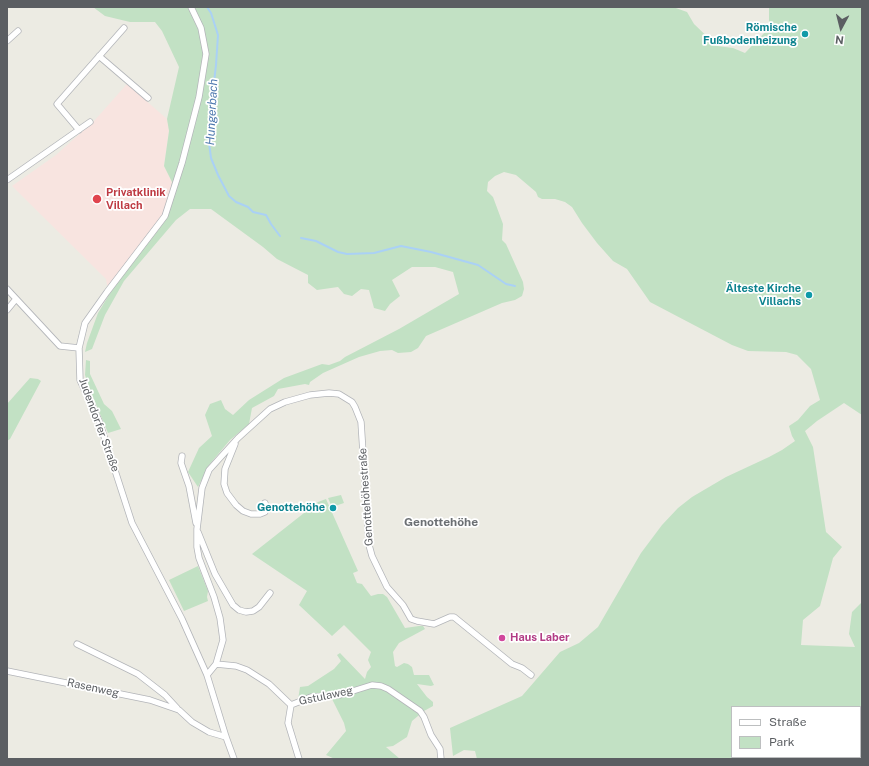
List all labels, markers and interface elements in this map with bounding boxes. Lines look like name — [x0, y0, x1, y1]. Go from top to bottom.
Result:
north arrow — [821, 8, 861, 48]
place label: Römische Fußbodenheizung — [703, 21, 797, 47]
marker: Römische Fußbodenheizung — [800, 29, 810, 39]
text: N — [835, 33, 845, 46]
water label: Hungerbach — [203, 78, 221, 146]
place label: Privatklinik Villach — [106, 186, 166, 212]
marker: Privatklinik Villach — [91, 193, 103, 205]
place label: Älteste Kirche Villachs — [726, 282, 801, 308]
marker: Älteste Kirche Villachs — [804, 290, 814, 300]
street label: Judendorfer Straße — [76, 376, 122, 474]
street label: Genottehöhestraße — [356, 447, 376, 547]
place label: Genottehöhe — [257, 501, 325, 515]
marker: Genottehöhe — [328, 503, 338, 513]
district label: Genottehöhe — [404, 515, 478, 529]
place label: Haus Laber — [510, 631, 570, 645]
marker: Haus Laber — [497, 633, 507, 643]
street label: Rasenweg — [66, 676, 120, 700]
street label: Gstulaweg — [298, 684, 354, 708]
legend — [731, 706, 861, 758]
text: Straße — [769, 715, 806, 729]
text: Park — [769, 735, 795, 749]

